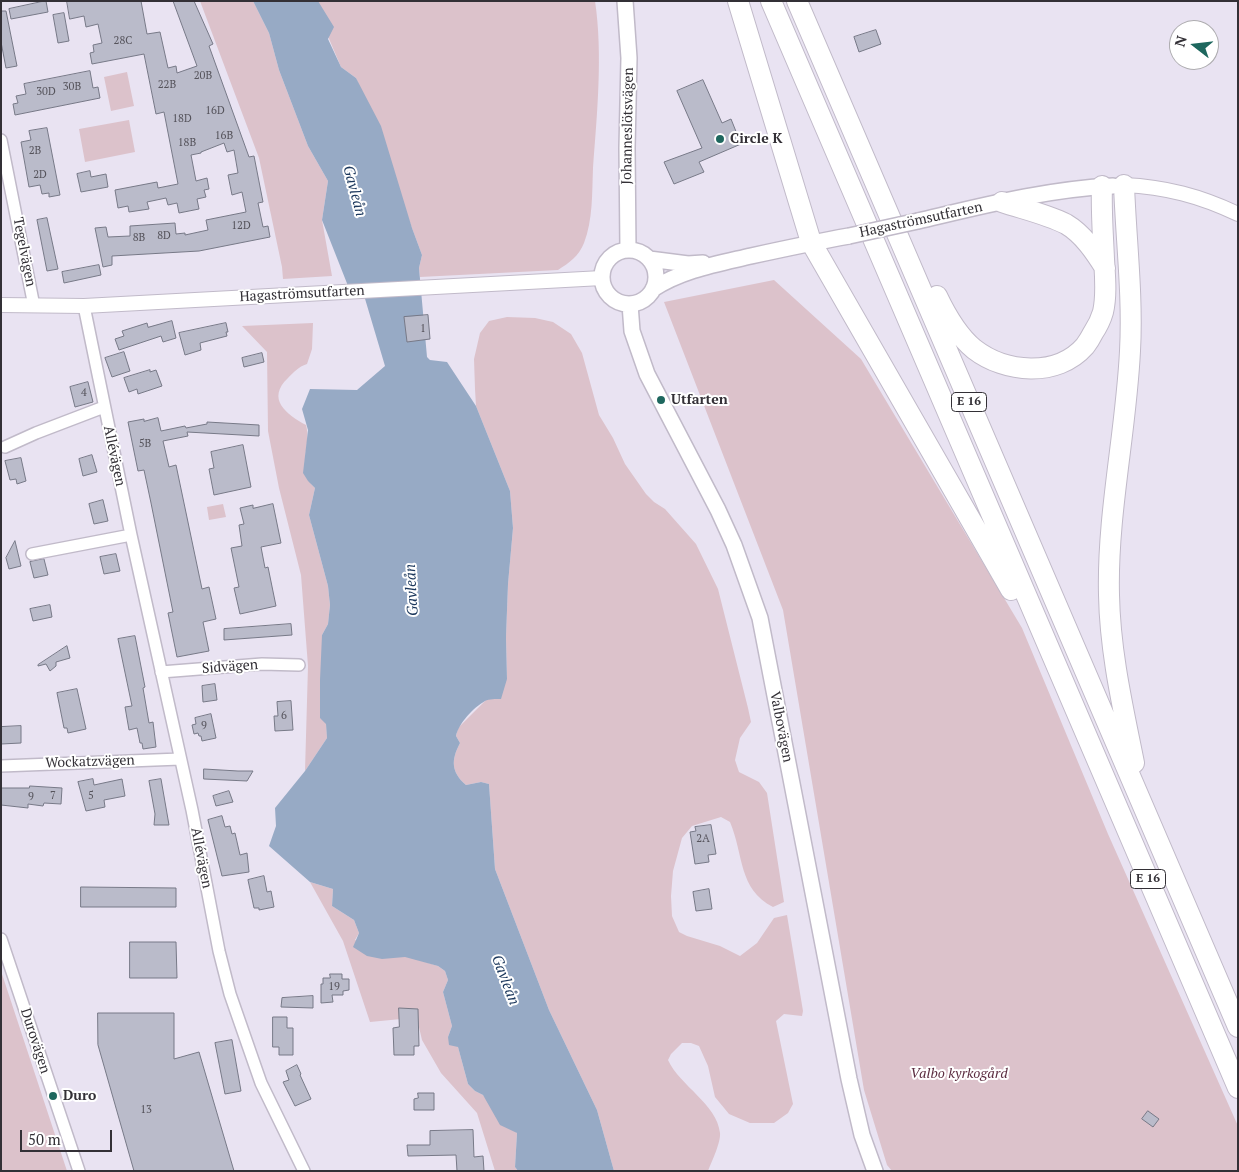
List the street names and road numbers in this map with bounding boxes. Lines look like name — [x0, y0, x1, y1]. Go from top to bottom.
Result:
street label: Johanneslötsvägen — [619, 67, 637, 185]
street label: Hagaströmsutfarten — [858, 199, 984, 241]
street label: Tegelvägen — [9, 216, 39, 288]
street label: Hagaströmsutfarten — [239, 282, 365, 306]
road number: E 16 — [952, 392, 986, 412]
street label: Allévägen — [99, 424, 129, 488]
street label: Sidvägen — [201, 657, 259, 677]
street label: Valbovägen — [766, 690, 796, 764]
street label: Wockatzvägen — [45, 752, 135, 772]
street label: Allévägen — [187, 826, 215, 890]
road number: E 16 — [1130, 870, 1166, 889]
street label: Durovägen — [17, 1006, 53, 1076]

